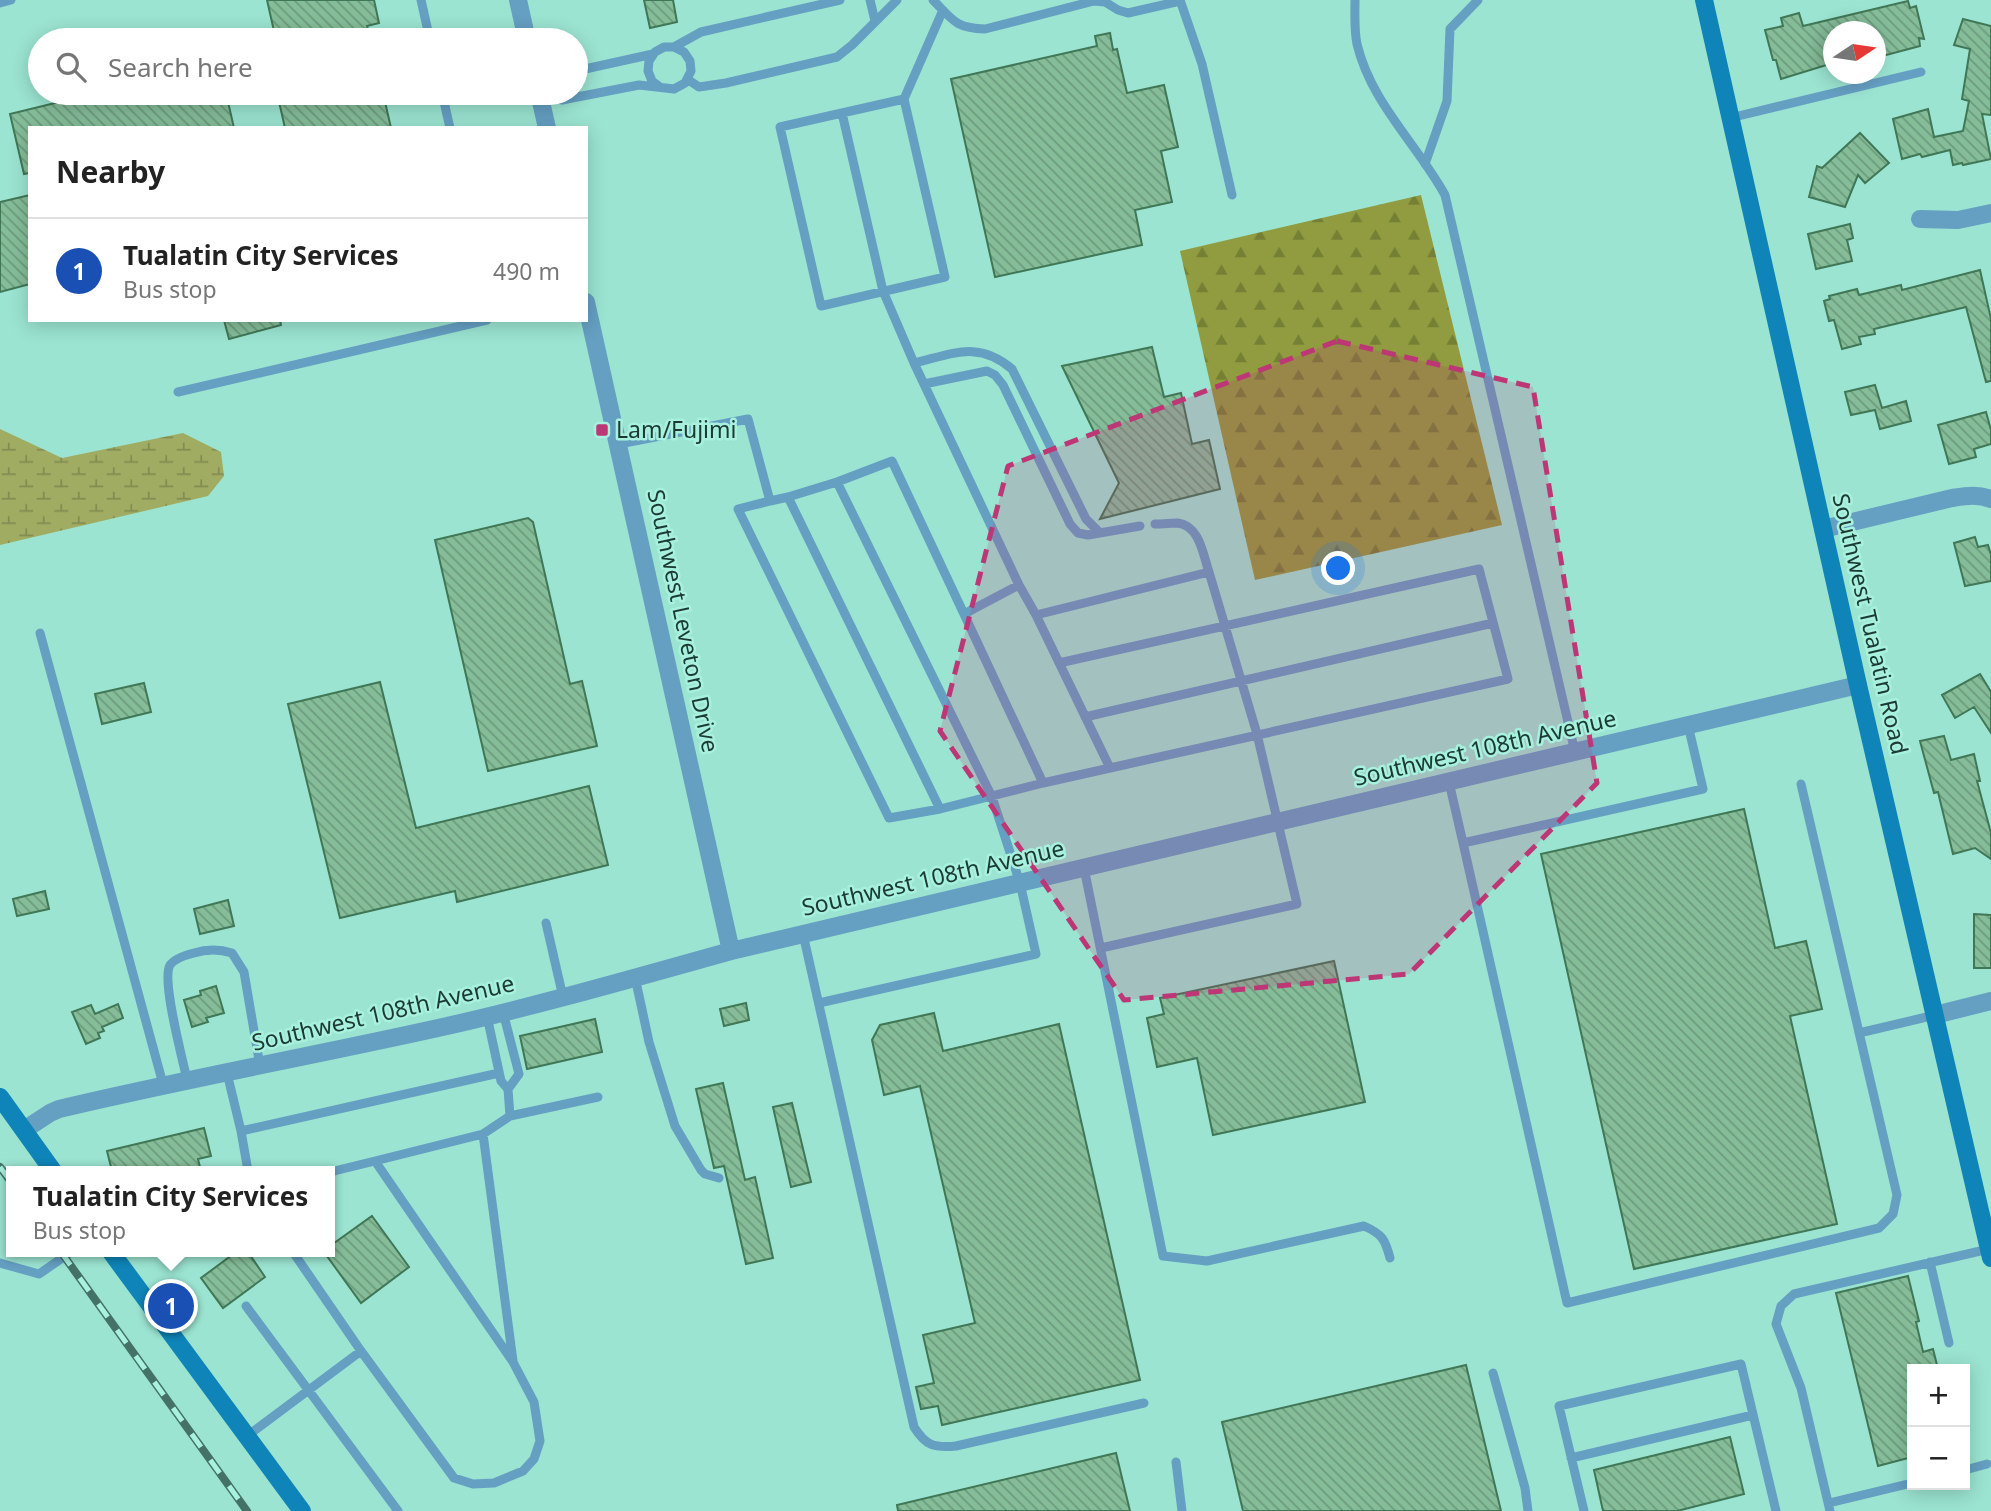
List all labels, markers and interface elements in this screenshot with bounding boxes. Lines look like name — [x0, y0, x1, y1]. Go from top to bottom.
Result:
north arrow — [1823, 21, 1886, 84]
search box — [28, 28, 588, 105]
icon: search — [52, 48, 90, 86]
text: Search here — [108, 49, 253, 85]
text: Nearby — [56, 151, 165, 192]
text: Tualatin City Services — [123, 237, 399, 273]
text: 1 — [72, 255, 86, 287]
text: 490 m — [493, 255, 560, 287]
text: Bus stop — [123, 273, 217, 305]
place label: Lam/Fujimi — [616, 413, 736, 445]
marker: Lam/Fujimi — [594, 422, 610, 438]
street label: Southwest Leveton Drive — [640, 486, 728, 755]
street label: Southwest Tualatin Road — [1825, 490, 1917, 757]
your location — [1321, 551, 1355, 585]
street label: Southwest 108th Avenue — [1350, 701, 1619, 793]
street label: Southwest 108th Avenue — [798, 831, 1067, 923]
street label: Southwest 108th Avenue — [248, 966, 517, 1058]
popup — [6, 1166, 335, 1257]
text: Tualatin City Services — [33, 1178, 308, 1214]
text: Bus stop — [33, 1214, 126, 1246]
pin: 1 — [148, 1280, 194, 1332]
map controls — [1907, 1364, 1970, 1490]
button: + — [1907, 1364, 1970, 1427]
button: − — [1907, 1427, 1970, 1490]

